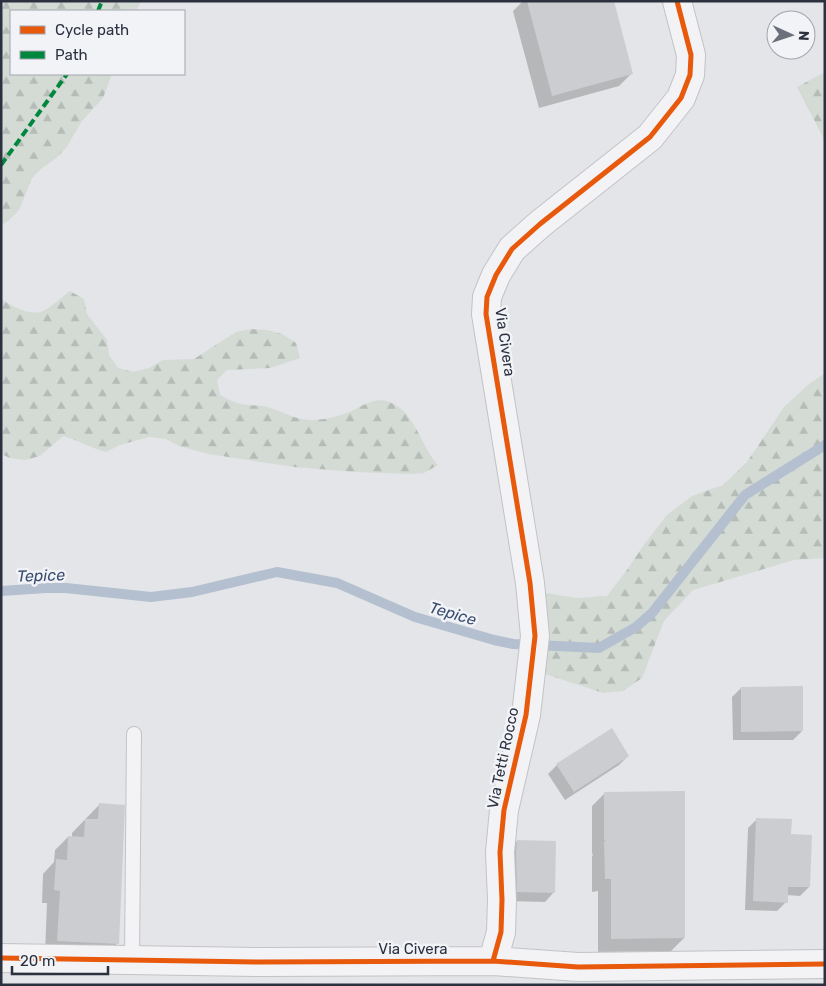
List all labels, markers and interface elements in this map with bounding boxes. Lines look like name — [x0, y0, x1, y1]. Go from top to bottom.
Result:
legend — [10, 10, 185, 75]
north arrow — [766, 10, 816, 60]
text: Cycle path — [55, 21, 129, 39]
text: N — [795, 30, 812, 41]
text: Path — [55, 46, 88, 64]
street label: Via Civera — [491, 306, 519, 378]
water label: Tepice — [17, 565, 65, 586]
water label: Tepice — [427, 598, 479, 629]
street label: Via Tetti Rocco — [483, 706, 523, 810]
street label: Via Civera — [378, 940, 448, 958]
scale bar — [12, 944, 109, 976]
text: 20 m — [20, 952, 55, 970]

